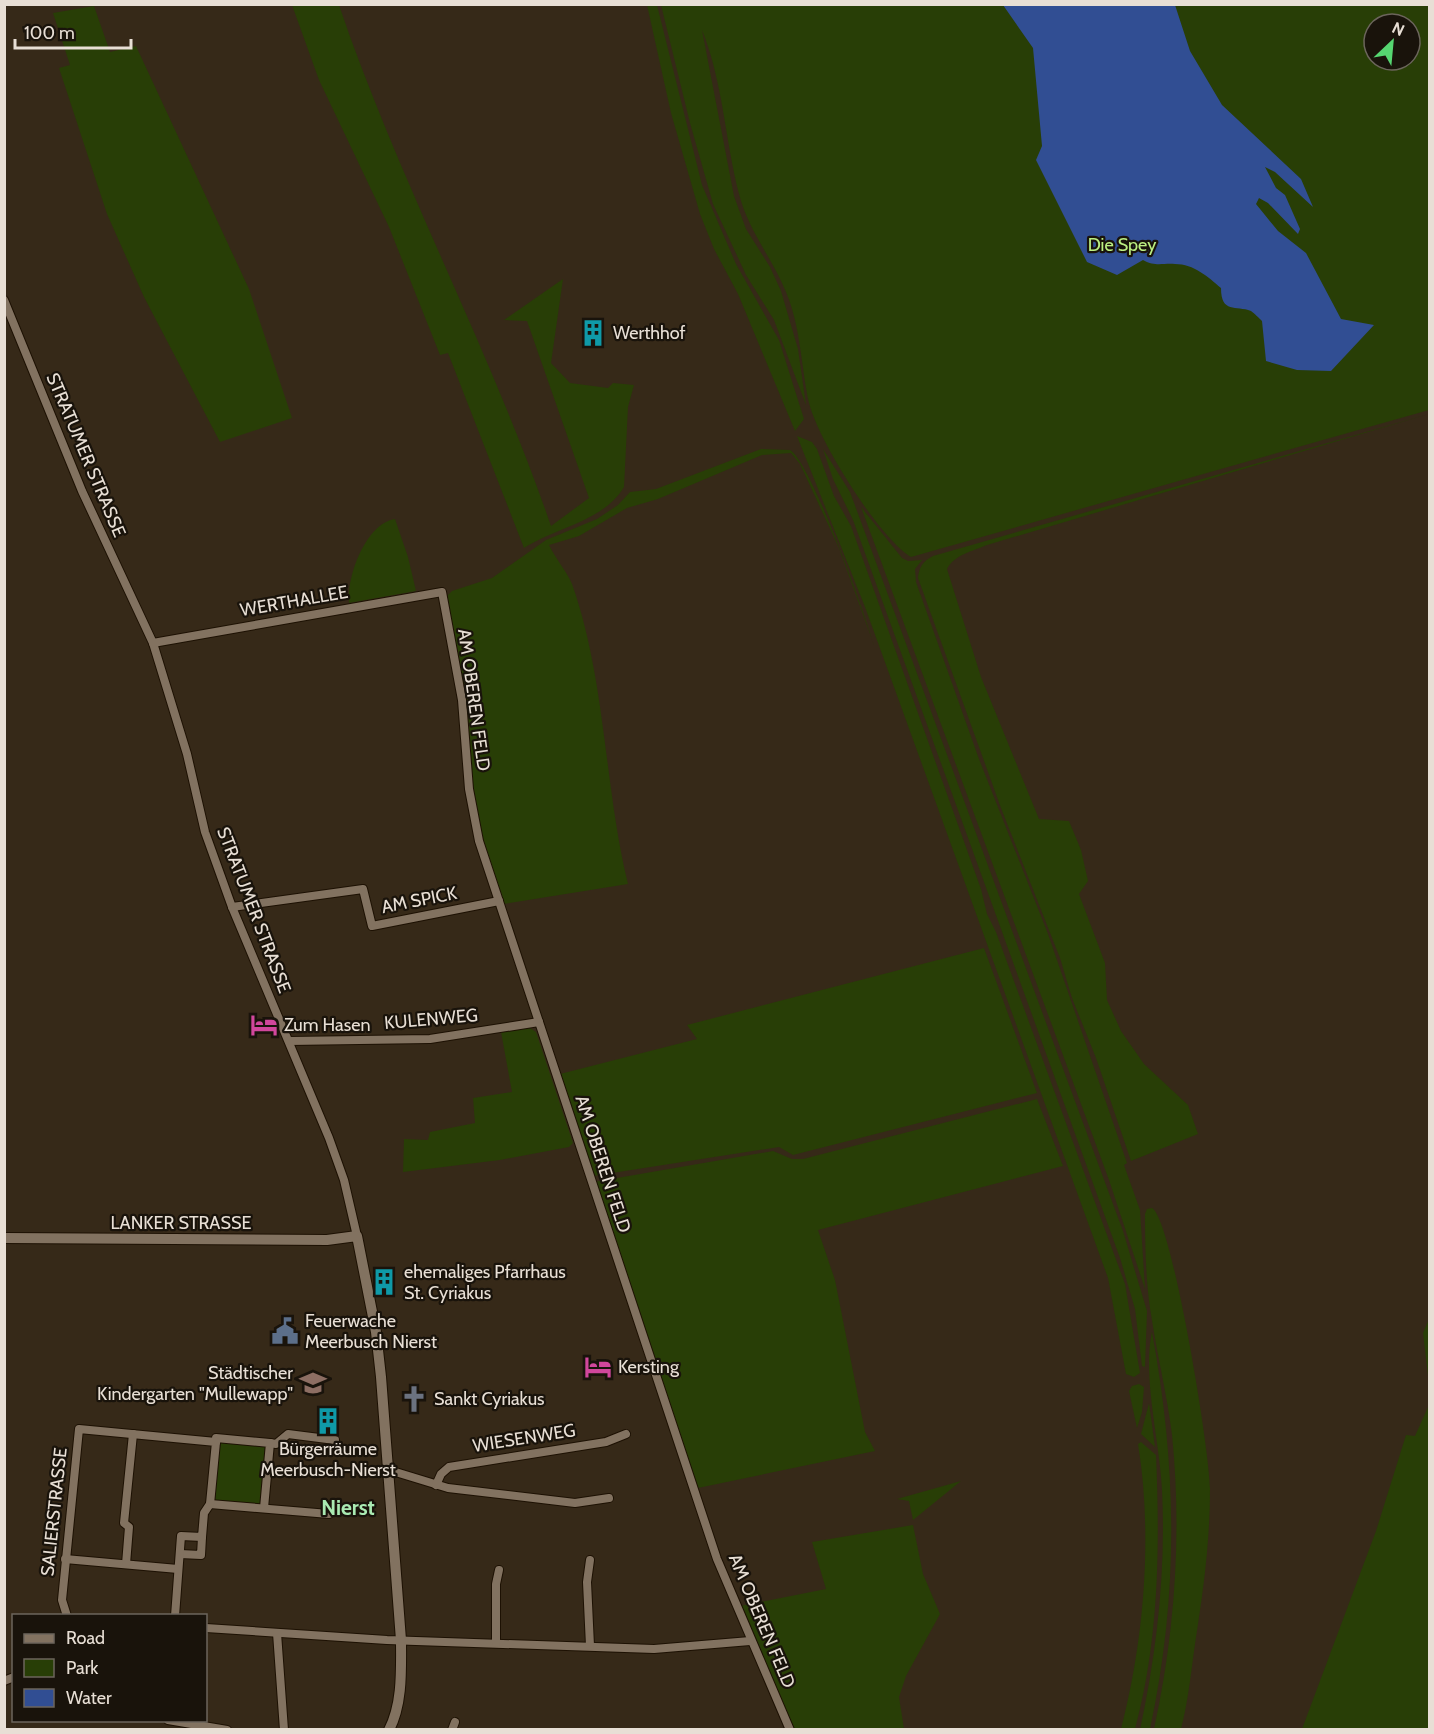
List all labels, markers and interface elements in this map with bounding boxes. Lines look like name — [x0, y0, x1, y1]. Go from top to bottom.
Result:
scale bar — [15, 12, 130, 50]
north arrow — [1362, 12, 1422, 72]
text: N — [1389, 18, 1408, 40]
text: 100 m — [24, 22, 75, 44]
park label: Die Spey — [1088, 234, 1156, 256]
building icon: Werthhof — [578, 318, 608, 348]
place label: Werthhof — [613, 322, 686, 344]
street label: STRATUMER STRASSE — [41, 370, 131, 540]
street label: WERTHALLEE — [238, 581, 350, 621]
street label: AM OBEREN FELD — [453, 627, 495, 773]
street label: STRATUMER STRASSE — [212, 824, 296, 996]
street label: AM SPICK — [379, 882, 459, 918]
street label: KULENWEG — [383, 1004, 479, 1034]
hotel icon: Zum Hasen — [249, 1010, 279, 1040]
place label: Zum Hasen — [284, 1014, 370, 1036]
street label: AM OBEREN FELD — [570, 1092, 636, 1236]
street label: LANKER STRASSE — [111, 1212, 251, 1234]
place label: ehemaliges Pfarrhaus St. Cyriakus — [404, 1261, 566, 1304]
building icon: ehemaliges Pfarrhaus St. Cyriakus — [369, 1267, 399, 1297]
place label: Feuerwache Meerbusch Nierst — [305, 1310, 437, 1353]
public building icon: Feuerwache Meerbusch Nierst — [270, 1316, 300, 1346]
hotel icon: Kersting — [583, 1352, 613, 1382]
place label: Kersting — [618, 1356, 680, 1378]
place label: Städtischer Kindergarten "Mullewapp" — [97, 1362, 293, 1405]
school or university icon: Städtischer Kindergarten "Mullewapp" — [298, 1368, 328, 1398]
church icon: Sankt Cyriakus — [399, 1384, 429, 1414]
place label: Sankt Cyriakus — [434, 1388, 545, 1410]
building icon: Bürgerräume Meerbusch-Nierst — [313, 1406, 343, 1436]
street label: WIESENWEG — [471, 1419, 577, 1457]
place label: Bürgerräume Meerbusch-Nierst — [260, 1438, 396, 1481]
street label: SALIERSTRASSE — [36, 1447, 72, 1577]
district label: Nierst — [321, 1495, 375, 1520]
street label: AM OBEREN FELD — [724, 1551, 800, 1691]
legend — [12, 1614, 207, 1722]
text: Road — [66, 1627, 105, 1649]
text: Park — [66, 1657, 99, 1679]
text: Water — [66, 1687, 112, 1709]

